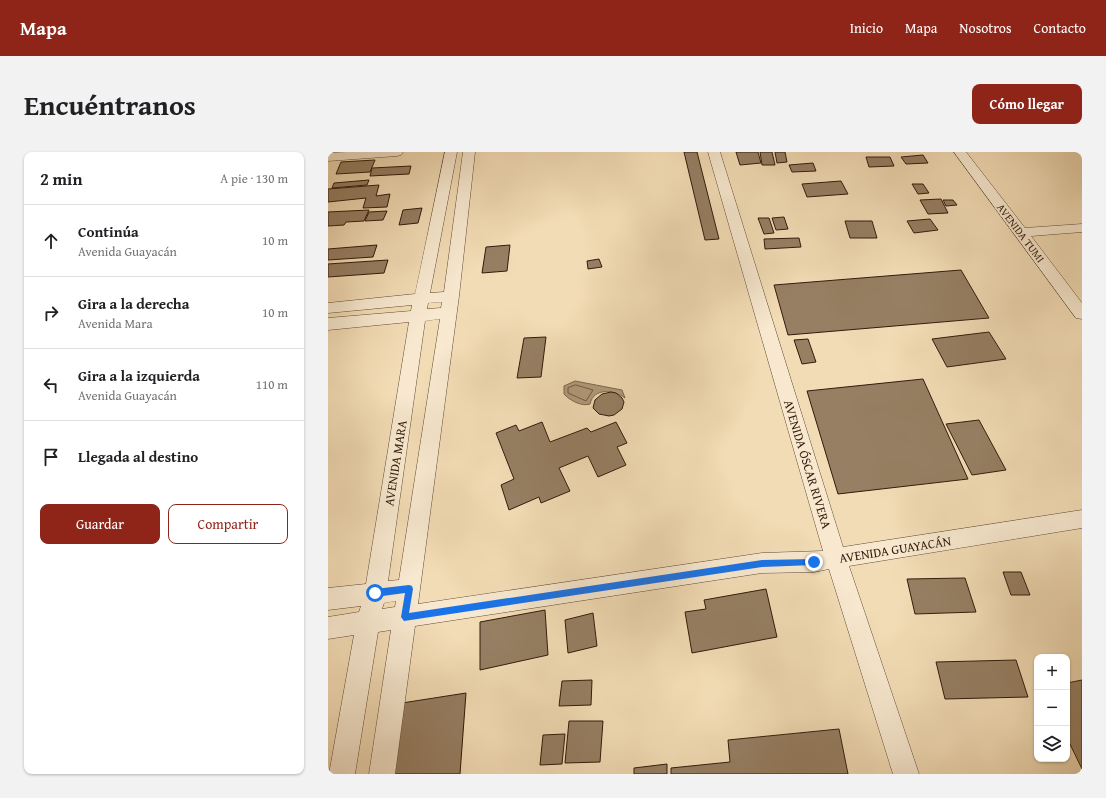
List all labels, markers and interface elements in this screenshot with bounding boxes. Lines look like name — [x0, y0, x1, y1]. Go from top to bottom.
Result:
text: Mapa — [20, 14, 67, 42]
text: Inicio — [850, 18, 883, 38]
text: Mapa — [905, 18, 937, 38]
text: Nosotros — [959, 18, 1012, 38]
text: Contacto — [1034, 18, 1086, 38]
text: Encuéntranos — [24, 84, 196, 125]
button: Cómo llegar — [972, 84, 1082, 124]
text: 2 min — [40, 166, 82, 191]
text: A pie · 130 m — [220, 169, 288, 188]
street label: AVENIDA TUMI — [993, 200, 1049, 266]
text: Continúa — [78, 221, 139, 242]
icon: ahead — [40, 230, 62, 252]
text: 10 m — [262, 231, 288, 250]
text: Avenida Guayacán — [78, 242, 177, 261]
text: Gira a la derecha — [78, 293, 189, 314]
icon: right — [40, 302, 62, 324]
text: 10 m — [262, 303, 288, 322]
text: Avenida Mara — [78, 314, 153, 333]
text: Gira a la izquierda — [78, 365, 200, 386]
icon: left — [40, 374, 62, 396]
text: 110 m — [256, 375, 288, 394]
text: Avenida Guayacán — [78, 386, 177, 405]
street label: AVENIDA ÓSCAR RIVERA — [779, 397, 836, 531]
street label: AVENIDA MARA — [379, 419, 412, 507]
icon: arrive — [40, 446, 62, 468]
text: Llegada al destino — [78, 446, 198, 467]
button: Guardar — [40, 504, 160, 544]
button: Compartir — [168, 504, 288, 544]
street label: AVENIDA GUAYACÁN — [838, 531, 953, 568]
route end — [805, 553, 823, 571]
route start — [366, 584, 384, 602]
map controls — [1034, 654, 1070, 762]
button: + — [1034, 654, 1070, 690]
button: − — [1034, 690, 1070, 726]
button: layers — [1034, 726, 1070, 762]

